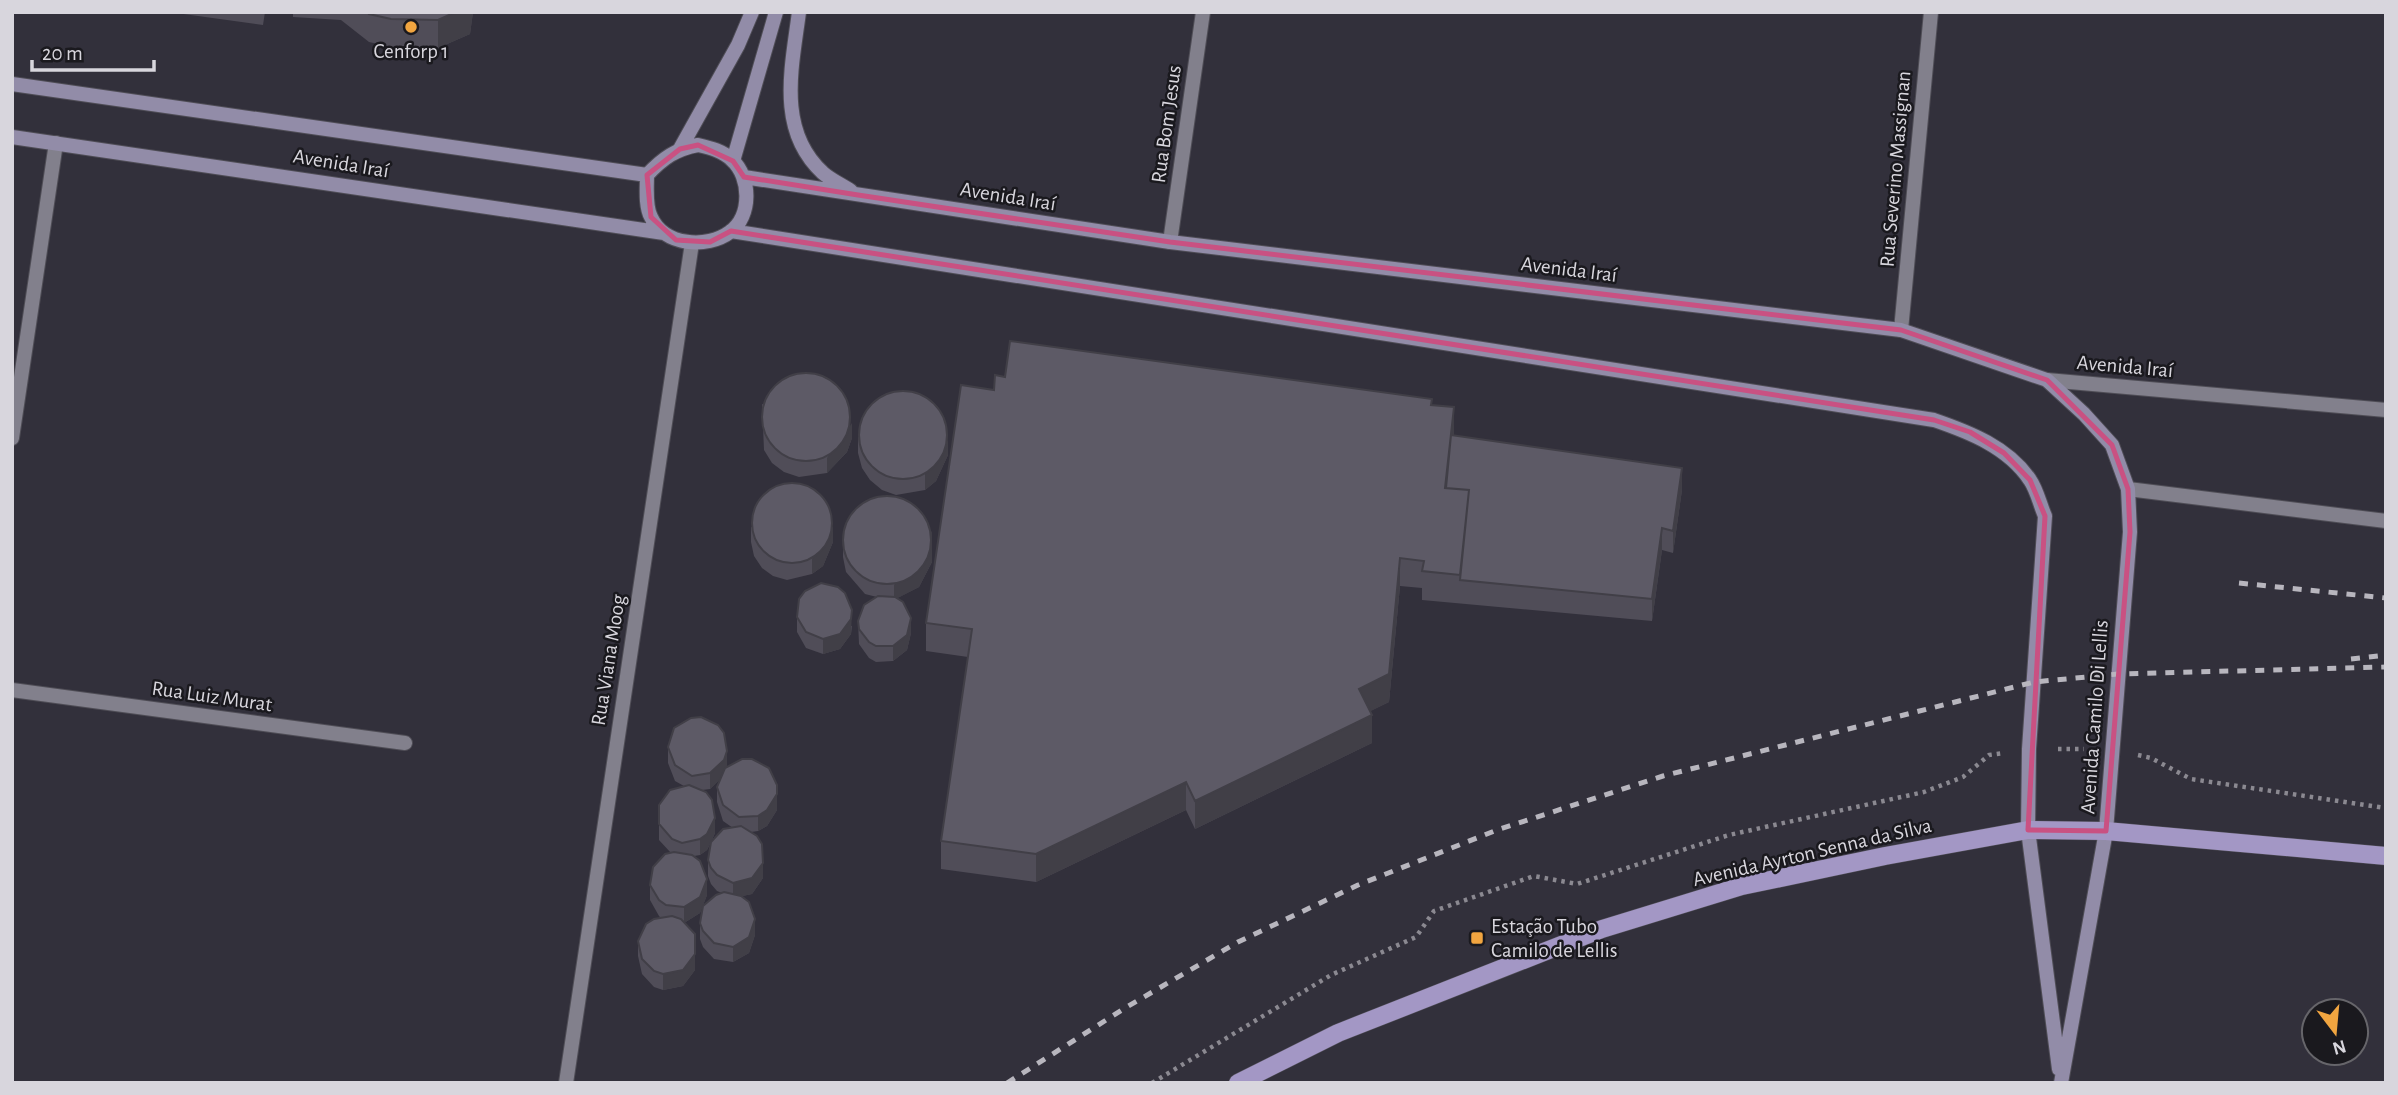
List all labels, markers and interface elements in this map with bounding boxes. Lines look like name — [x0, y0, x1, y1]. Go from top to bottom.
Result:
marker: Cenforp 1 — [403, 19, 419, 35]
scale bar — [32, 28, 154, 72]
place label: Cenforp 1 — [373, 41, 449, 62]
text: 20 m — [42, 43, 83, 64]
street label: Rua Bom Jesus — [1148, 64, 1185, 184]
street label: Rua Severino Massignan — [1876, 70, 1915, 268]
street label: Avenida Iraí — [291, 146, 391, 182]
street label: Avenida Iraí — [958, 179, 1058, 215]
street label: Avenida Iraí — [1520, 253, 1619, 286]
street label: Avenida Iraí — [2076, 352, 2175, 381]
street label: Rua Viana Moog — [588, 592, 629, 727]
street label: Avenida Camilo Di Lellis — [2077, 619, 2112, 815]
street label: Rua Luiz Murat — [150, 678, 274, 715]
street label: Avenida Ayrton Senna da Silva — [1691, 815, 1934, 890]
place label: Estação Tubo Camilo de Lellis — [1491, 916, 1618, 961]
marker: Estação Tubo Camilo de Lellis — [1469, 930, 1485, 946]
north arrow — [2300, 997, 2370, 1067]
text: N — [2330, 1036, 2348, 1058]

